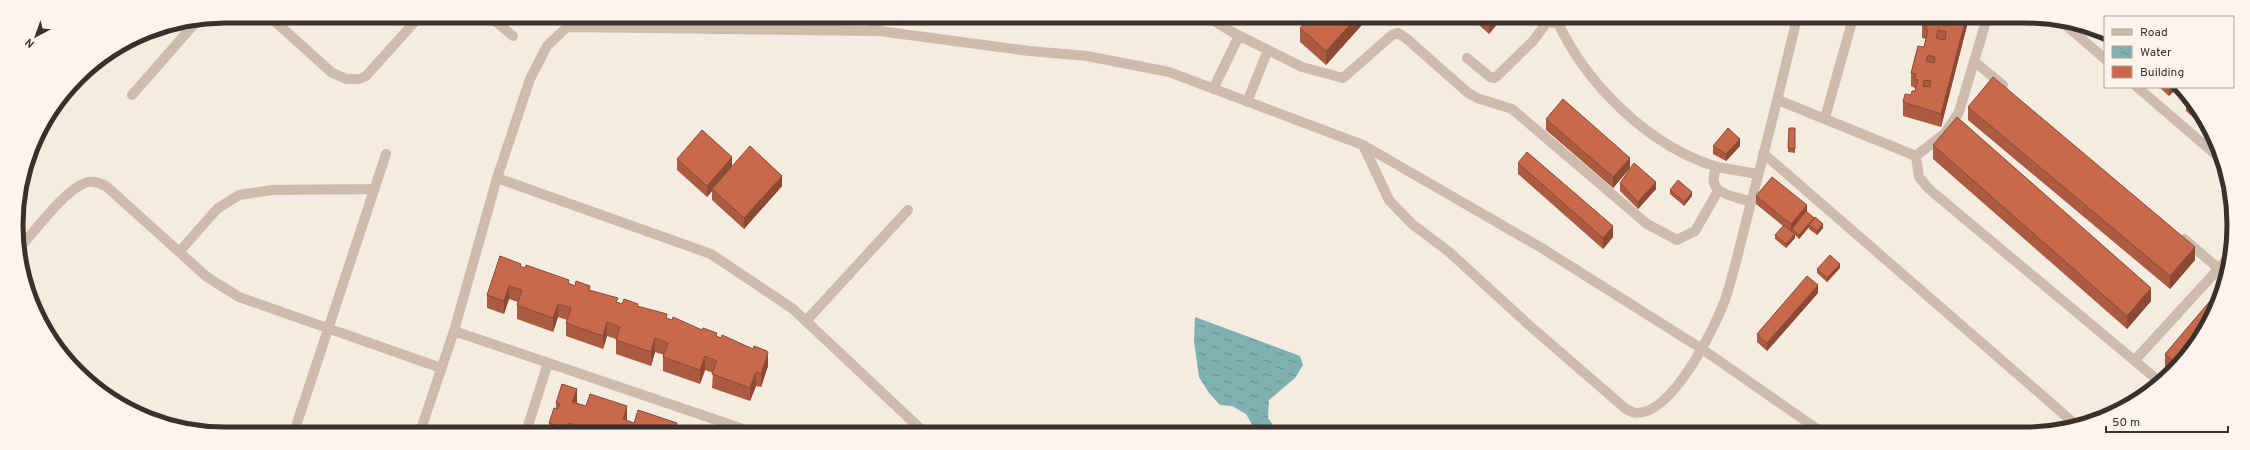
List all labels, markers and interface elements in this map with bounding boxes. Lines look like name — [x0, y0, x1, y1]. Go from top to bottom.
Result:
north arrow — [16, 16, 56, 56]
legend — [2104, 16, 2234, 88]
text: Road — [2140, 25, 2168, 41]
text: N — [23, 35, 38, 51]
text: Water — [2140, 45, 2172, 61]
text: Building — [2140, 65, 2184, 81]
scale bar — [2106, 408, 2228, 434]
text: 50 m — [2112, 415, 2140, 431]

